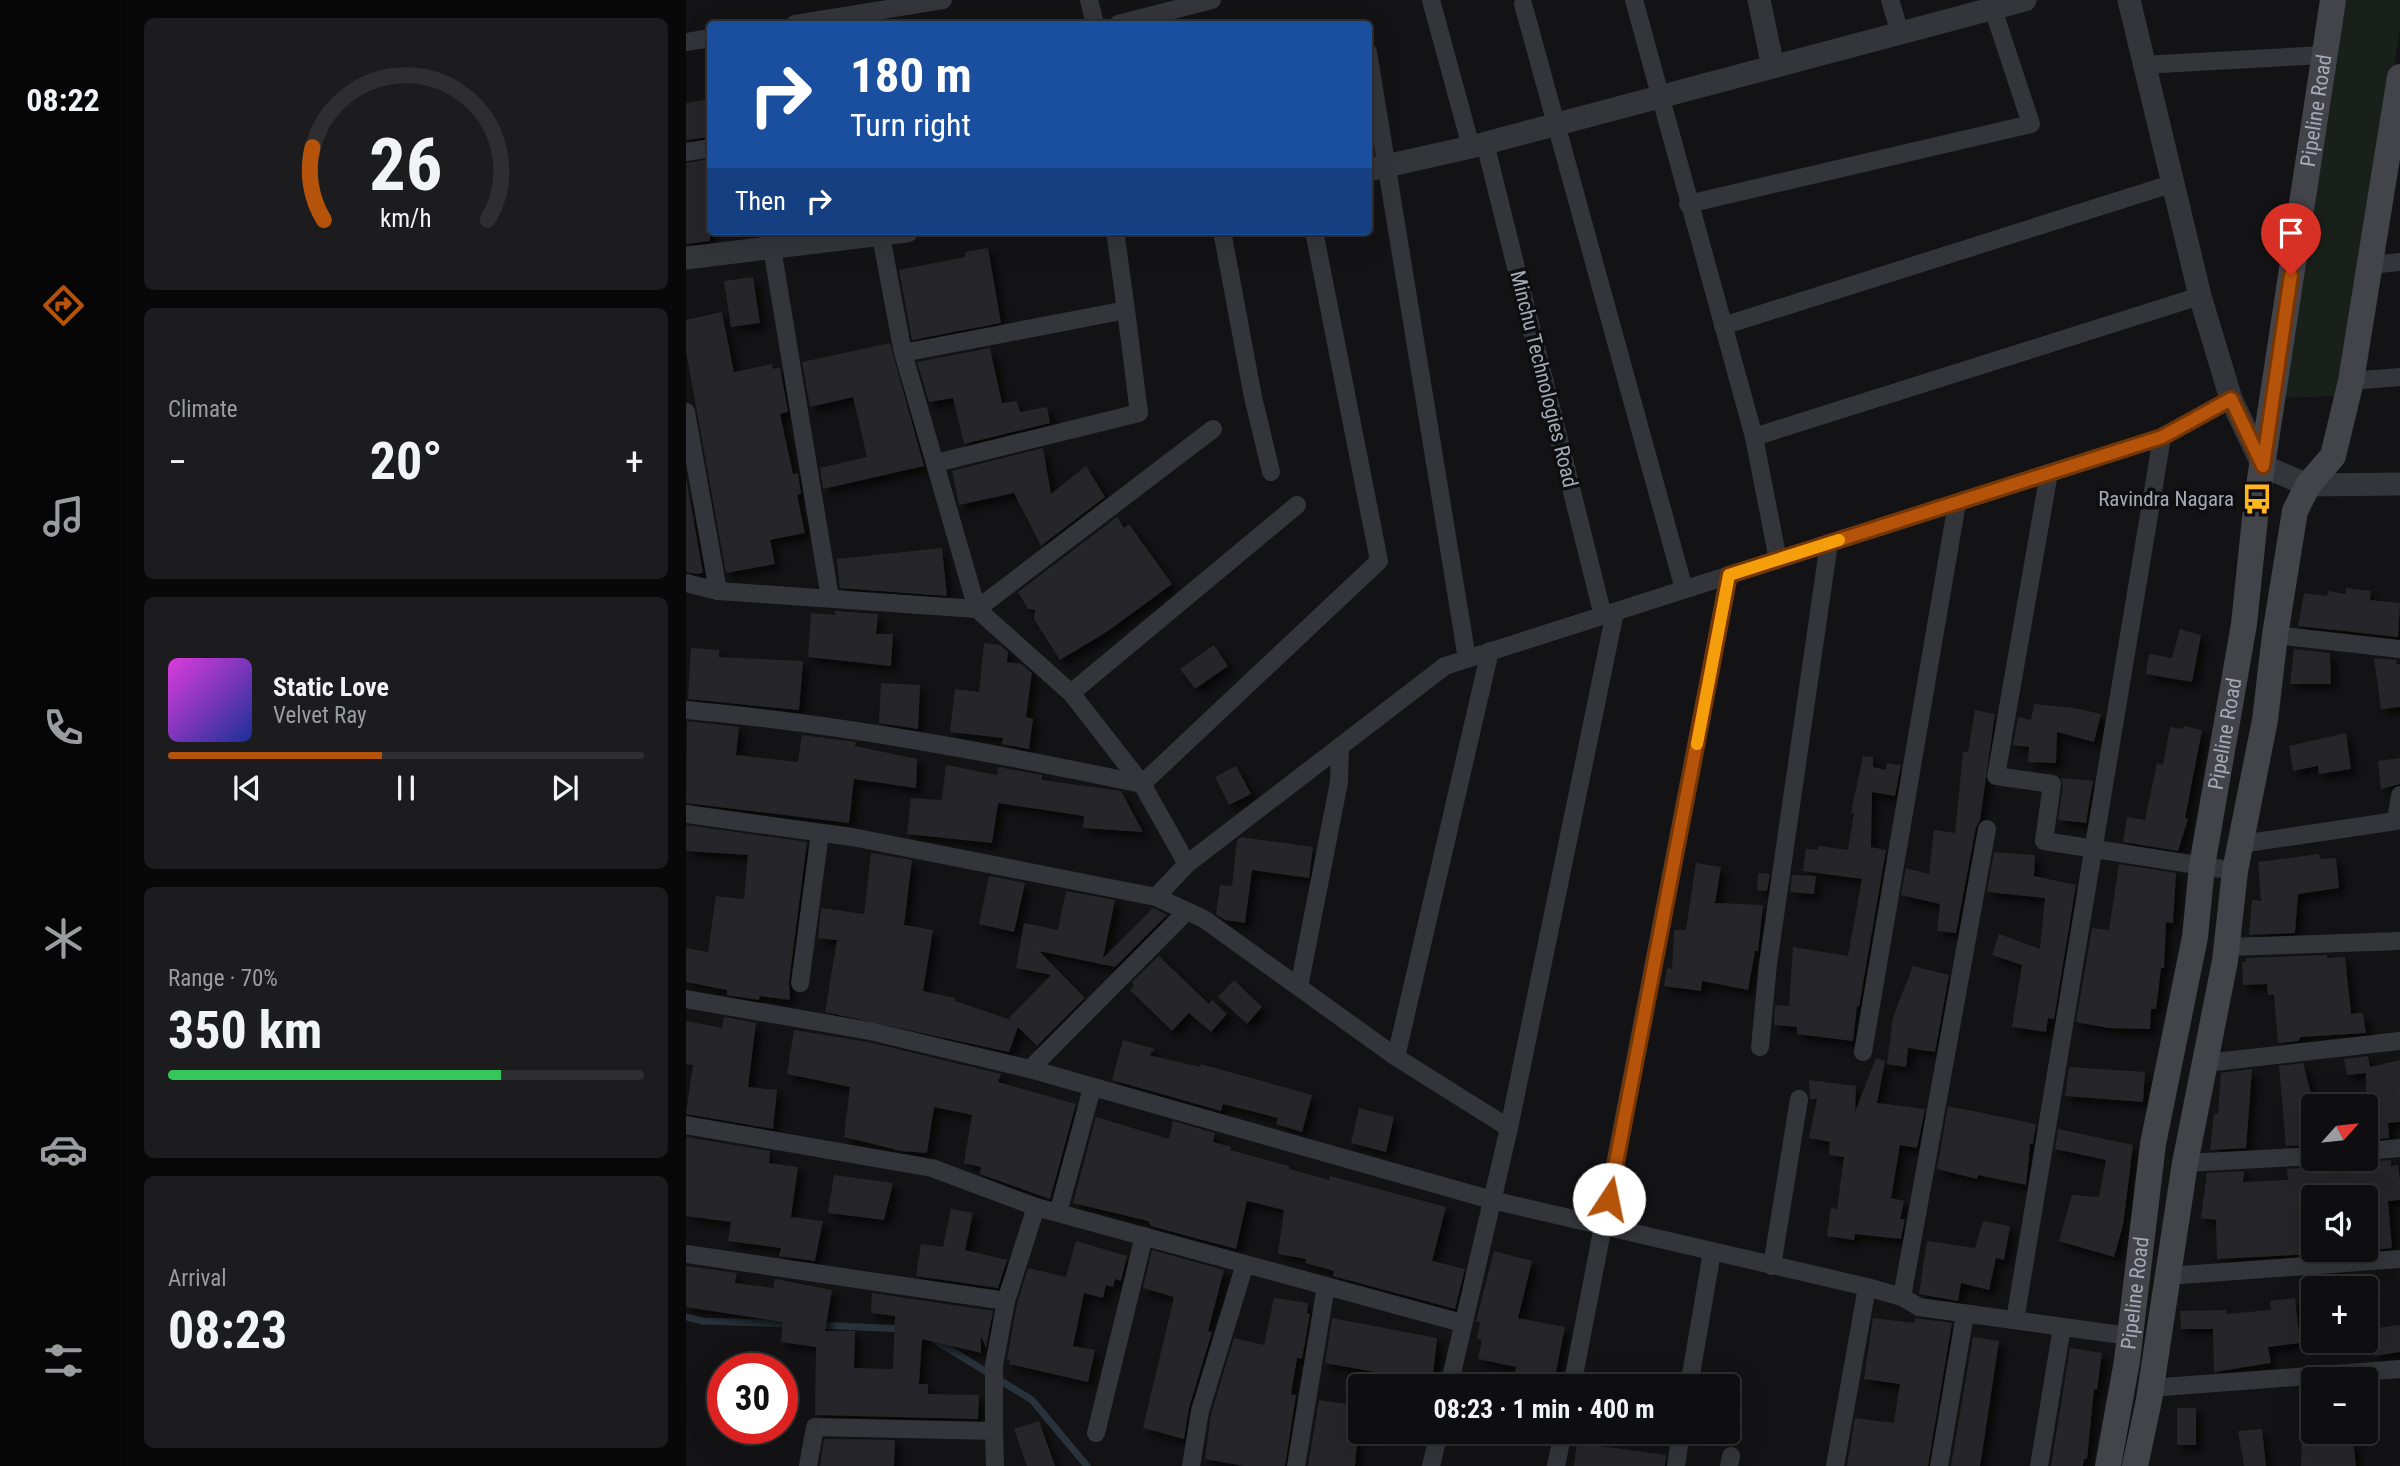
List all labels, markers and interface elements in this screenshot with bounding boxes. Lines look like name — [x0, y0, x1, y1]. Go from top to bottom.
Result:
text: 180 m — [850, 47, 972, 104]
icon: right — [735, 49, 826, 140]
street label: Pipeline Road — [2296, 53, 2337, 168]
text: 08:22 — [26, 81, 100, 119]
text: Turn right — [850, 106, 971, 144]
text: 26 — [369, 122, 443, 208]
icon: right — [800, 182, 838, 220]
text: Then — [735, 186, 786, 216]
pin — [2261, 203, 2321, 275]
text: km/h — [380, 204, 432, 233]
icon: arrive — [2272, 214, 2310, 252]
street label: Minchu Technologies Road — [1505, 268, 1583, 490]
icon: directions — [39, 281, 88, 330]
text: Climate — [168, 396, 238, 423]
text: 20° — [370, 431, 442, 492]
text: − — [168, 440, 187, 484]
text: + — [625, 440, 644, 484]
bus stop icon: Ravindra Nagara — [2240, 482, 2274, 516]
place label: Ravindra Nagara — [2098, 487, 2234, 511]
icon: music — [39, 492, 88, 541]
text: Static Love — [273, 672, 389, 702]
street label: Pipeline Road — [2203, 676, 2246, 792]
text: Velvet Ray — [273, 702, 367, 729]
icon: phone — [39, 703, 88, 752]
icon: previous — [228, 769, 266, 807]
icon: pause — [387, 769, 425, 807]
icon: next — [546, 769, 584, 807]
icon: climate — [39, 914, 88, 963]
text: Range · 70% — [168, 965, 278, 992]
text: 350 km — [168, 1000, 322, 1061]
north arrow — [2301, 1094, 2378, 1171]
map controls — [2301, 1094, 2378, 1444]
icon: car — [39, 1125, 88, 1174]
position arrow — [1572, 1162, 1646, 1236]
button: sound — [2301, 1185, 2378, 1262]
street label: Pipeline Road — [2116, 1235, 2154, 1351]
text: Arrival — [168, 1265, 227, 1292]
button: + — [2301, 1276, 2378, 1353]
text: 08:23 — [168, 1300, 287, 1361]
icon: filters — [39, 1336, 88, 1385]
speed limit sign: 30 — [707, 1353, 798, 1444]
button: − — [2301, 1367, 2378, 1444]
text: 08:23 · 1 min · 400 m — [1434, 1394, 1654, 1424]

